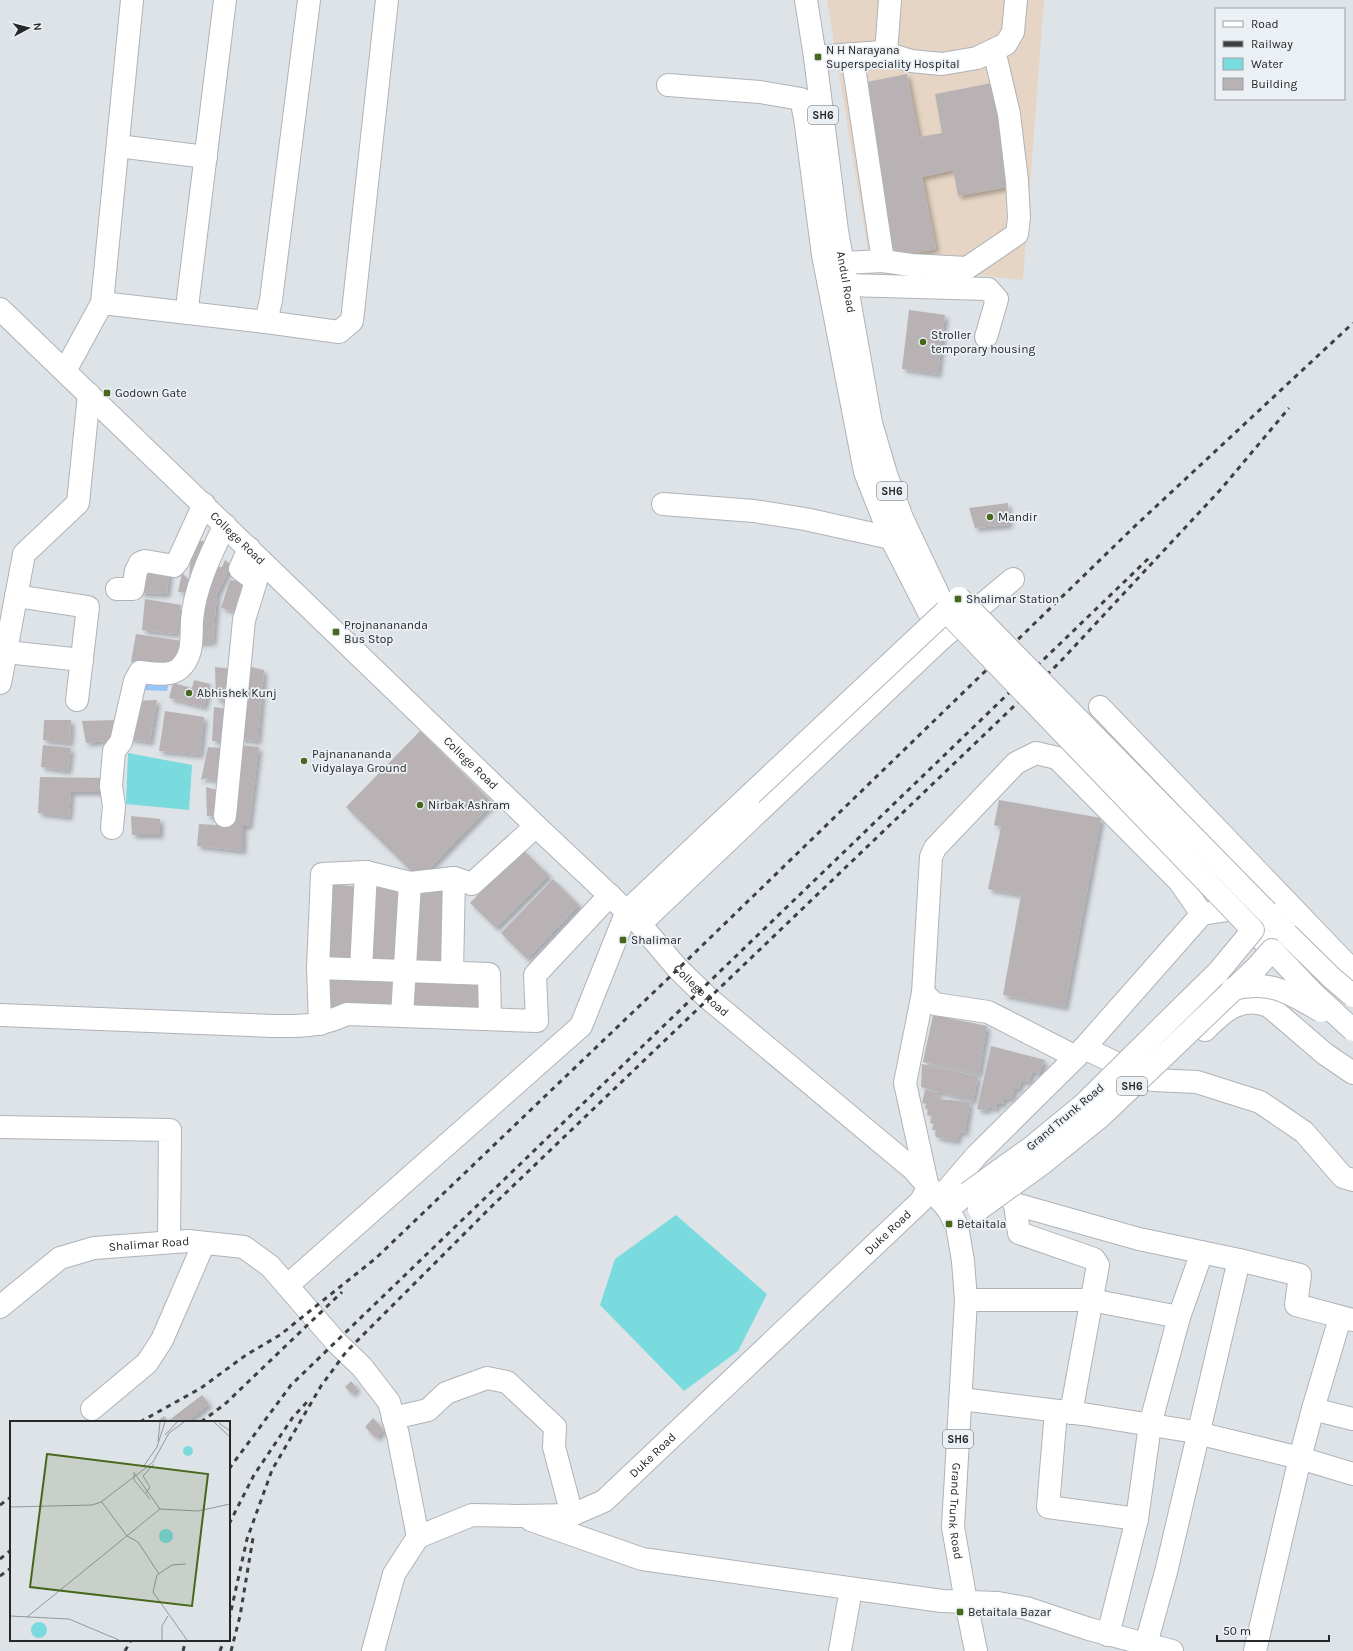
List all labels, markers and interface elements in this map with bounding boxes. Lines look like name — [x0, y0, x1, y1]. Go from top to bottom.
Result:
north arrow — [8, 8, 48, 48]
legend — [1215, 8, 1345, 100]
text: Road — [1251, 17, 1279, 31]
text: N — [30, 22, 44, 32]
text: Railway — [1251, 37, 1293, 51]
place label: N H Narayana Superspeciality Hospital — [826, 43, 960, 71]
marker: N H Narayana Superspeciality Hospital — [813, 52, 823, 62]
text: Water — [1251, 57, 1284, 71]
text: Building — [1251, 77, 1298, 91]
road number: SH6 — [808, 106, 838, 124]
street label: Andul Road — [834, 250, 858, 314]
place label: Stroller temporary housing — [931, 328, 1035, 356]
marker: Stroller temporary housing — [918, 337, 928, 347]
place label: Godown Gate — [115, 386, 187, 400]
marker: Godown Gate — [102, 388, 112, 398]
road number: SH6 — [877, 482, 907, 500]
street label: College Road — [207, 509, 268, 568]
place label: Mandir — [998, 510, 1038, 524]
marker: Mandir — [985, 512, 995, 522]
place label: Shalimar Station — [966, 592, 1059, 606]
marker: Shalimar Station — [953, 594, 963, 604]
place label: Projnanananda Bus Stop — [344, 618, 428, 646]
marker: Projnanananda Bus Stop — [331, 627, 341, 637]
place label: Abhishek Kunj — [197, 686, 277, 700]
marker: Abhishek Kunj — [184, 688, 194, 698]
street label: College Road — [441, 734, 501, 792]
place label: Pajnanananda Vidyalaya Ground — [312, 747, 407, 775]
marker: Pajnanananda Vidyalaya Ground — [299, 756, 309, 766]
place label: Nirbak Ashram — [428, 798, 510, 812]
marker: Nirbak Ashram — [415, 800, 425, 810]
place label: Shalimar — [631, 933, 682, 947]
marker: Shalimar — [618, 935, 628, 945]
street label: College Road — [671, 961, 732, 1019]
road number: SH6 — [1117, 1077, 1147, 1095]
street label: Grand Trunk Road — [1023, 1080, 1107, 1154]
street label: Duke Road — [862, 1207, 914, 1258]
place label: Betaitala — [957, 1217, 1006, 1231]
marker: Betaitala — [944, 1219, 954, 1229]
street label: Shalimar Road — [108, 1234, 190, 1254]
inset map — [10, 1421, 230, 1641]
street label: Duke Road — [626, 1430, 679, 1480]
road number: SH6 — [943, 1430, 973, 1448]
street label: Grand Trunk Road — [946, 1462, 965, 1560]
place label: Betaitala Bazar — [968, 1605, 1052, 1619]
marker: Betaitala Bazar — [955, 1607, 965, 1617]
scale bar — [1217, 1617, 1329, 1643]
text: 50 m — [1223, 1624, 1251, 1638]

